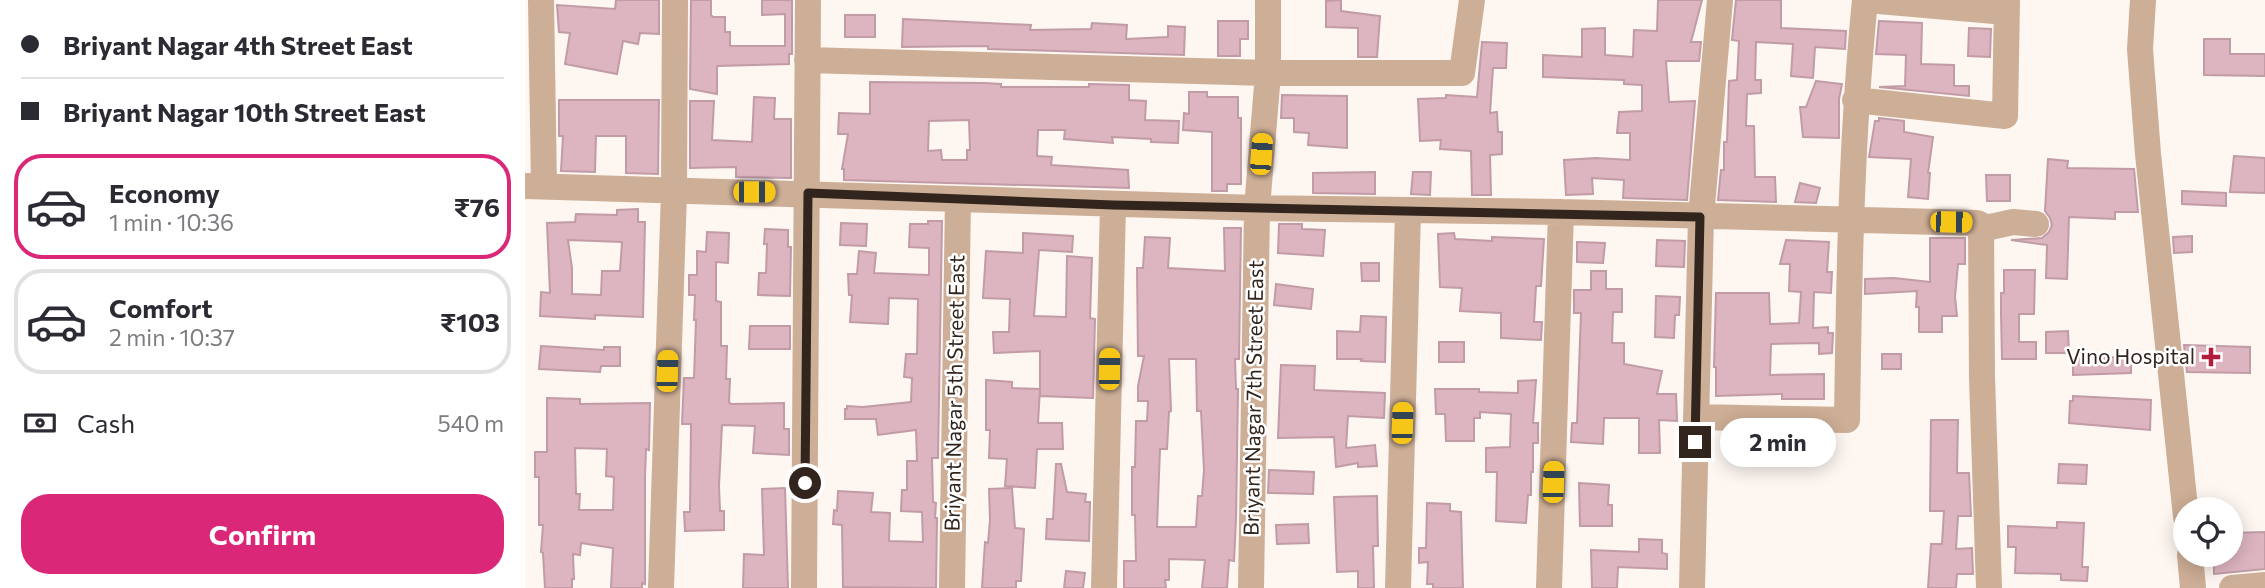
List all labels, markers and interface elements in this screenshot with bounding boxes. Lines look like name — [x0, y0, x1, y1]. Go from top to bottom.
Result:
text: Briyant Nagar 4th Street East — [63, 29, 413, 60]
text: Briyant Nagar 10th Street East — [63, 96, 426, 127]
car — [1250, 132, 1273, 176]
icon: car — [25, 175, 88, 238]
text: Economy — [109, 177, 220, 208]
car — [734, 182, 776, 203]
text: ₹76 — [454, 191, 500, 222]
text: 1 min · 10:36 — [109, 208, 234, 236]
car — [1930, 211, 1973, 233]
street label: Briyant Nagar 5th Street East — [939, 254, 968, 532]
street label: Briyant Nagar 7th Street East — [1238, 260, 1267, 536]
icon: car — [25, 290, 88, 353]
text: Comfort — [109, 292, 212, 323]
text: ₹103 — [440, 306, 500, 337]
text: 2 min · 10:37 — [109, 323, 235, 351]
place label: Vino Hospital — [2066, 343, 2195, 368]
marker: Vino Hospital — [2201, 347, 2221, 367]
car — [1099, 348, 1120, 390]
car — [656, 350, 679, 392]
car — [1391, 402, 1414, 444]
icon: cash — [21, 404, 59, 442]
text: Cash — [77, 407, 135, 438]
text: 540 m — [438, 409, 504, 437]
callout: 2 min — [1719, 418, 1835, 466]
route end — [1679, 426, 1711, 458]
text: 2 min — [1749, 428, 1807, 456]
car — [1542, 461, 1565, 503]
route start — [789, 467, 821, 499]
button: Confirm — [21, 494, 504, 574]
map controls — [2173, 497, 2243, 567]
button: locate — [2173, 497, 2243, 567]

